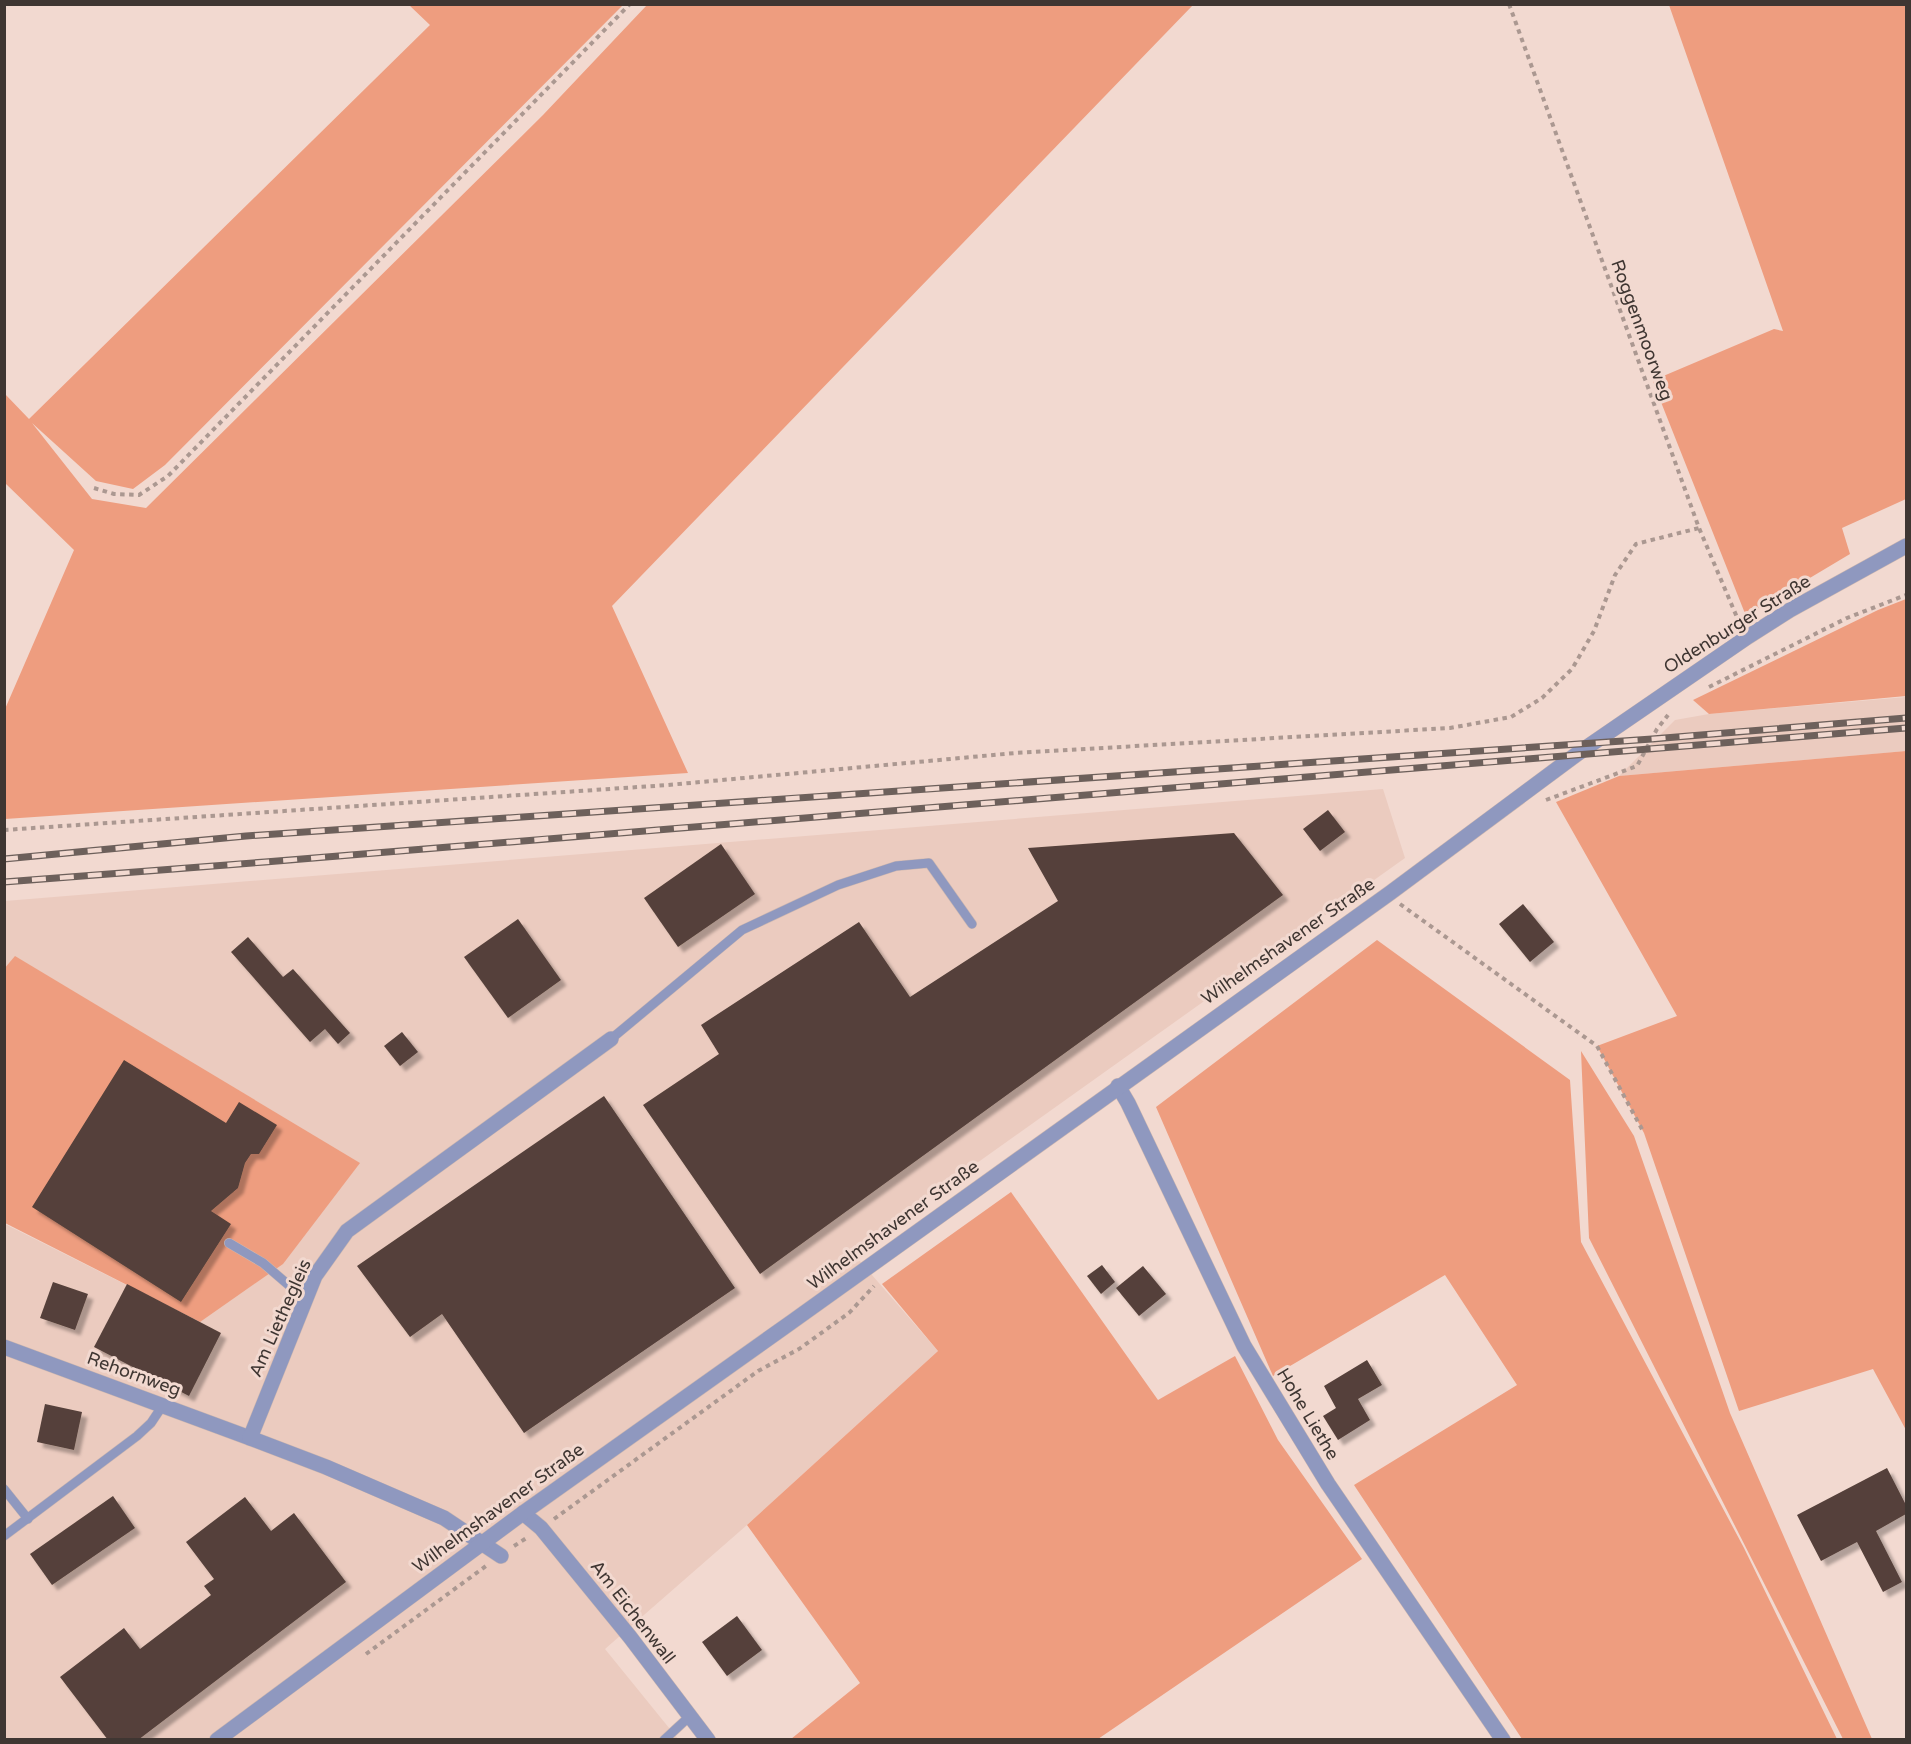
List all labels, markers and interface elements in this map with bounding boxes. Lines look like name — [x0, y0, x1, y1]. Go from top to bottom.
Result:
street label: Roggenmoorweg — [1606, 256, 1678, 404]
street label: Oldenburger Straße — [1659, 570, 1815, 678]
street label: Wilhelmshavener Straße — [1197, 873, 1379, 1009]
street label: Wilhelmshavener Straße — [803, 1155, 983, 1295]
street label: Am Liethegleis — [244, 1256, 316, 1380]
street label: Rehornweg — [84, 1347, 184, 1401]
street label: Hohe Liethe — [1272, 1364, 1344, 1464]
street label: Wilhelmshavener Straße — [408, 1438, 588, 1578]
street label: Am Eichenwall — [586, 1556, 680, 1668]

